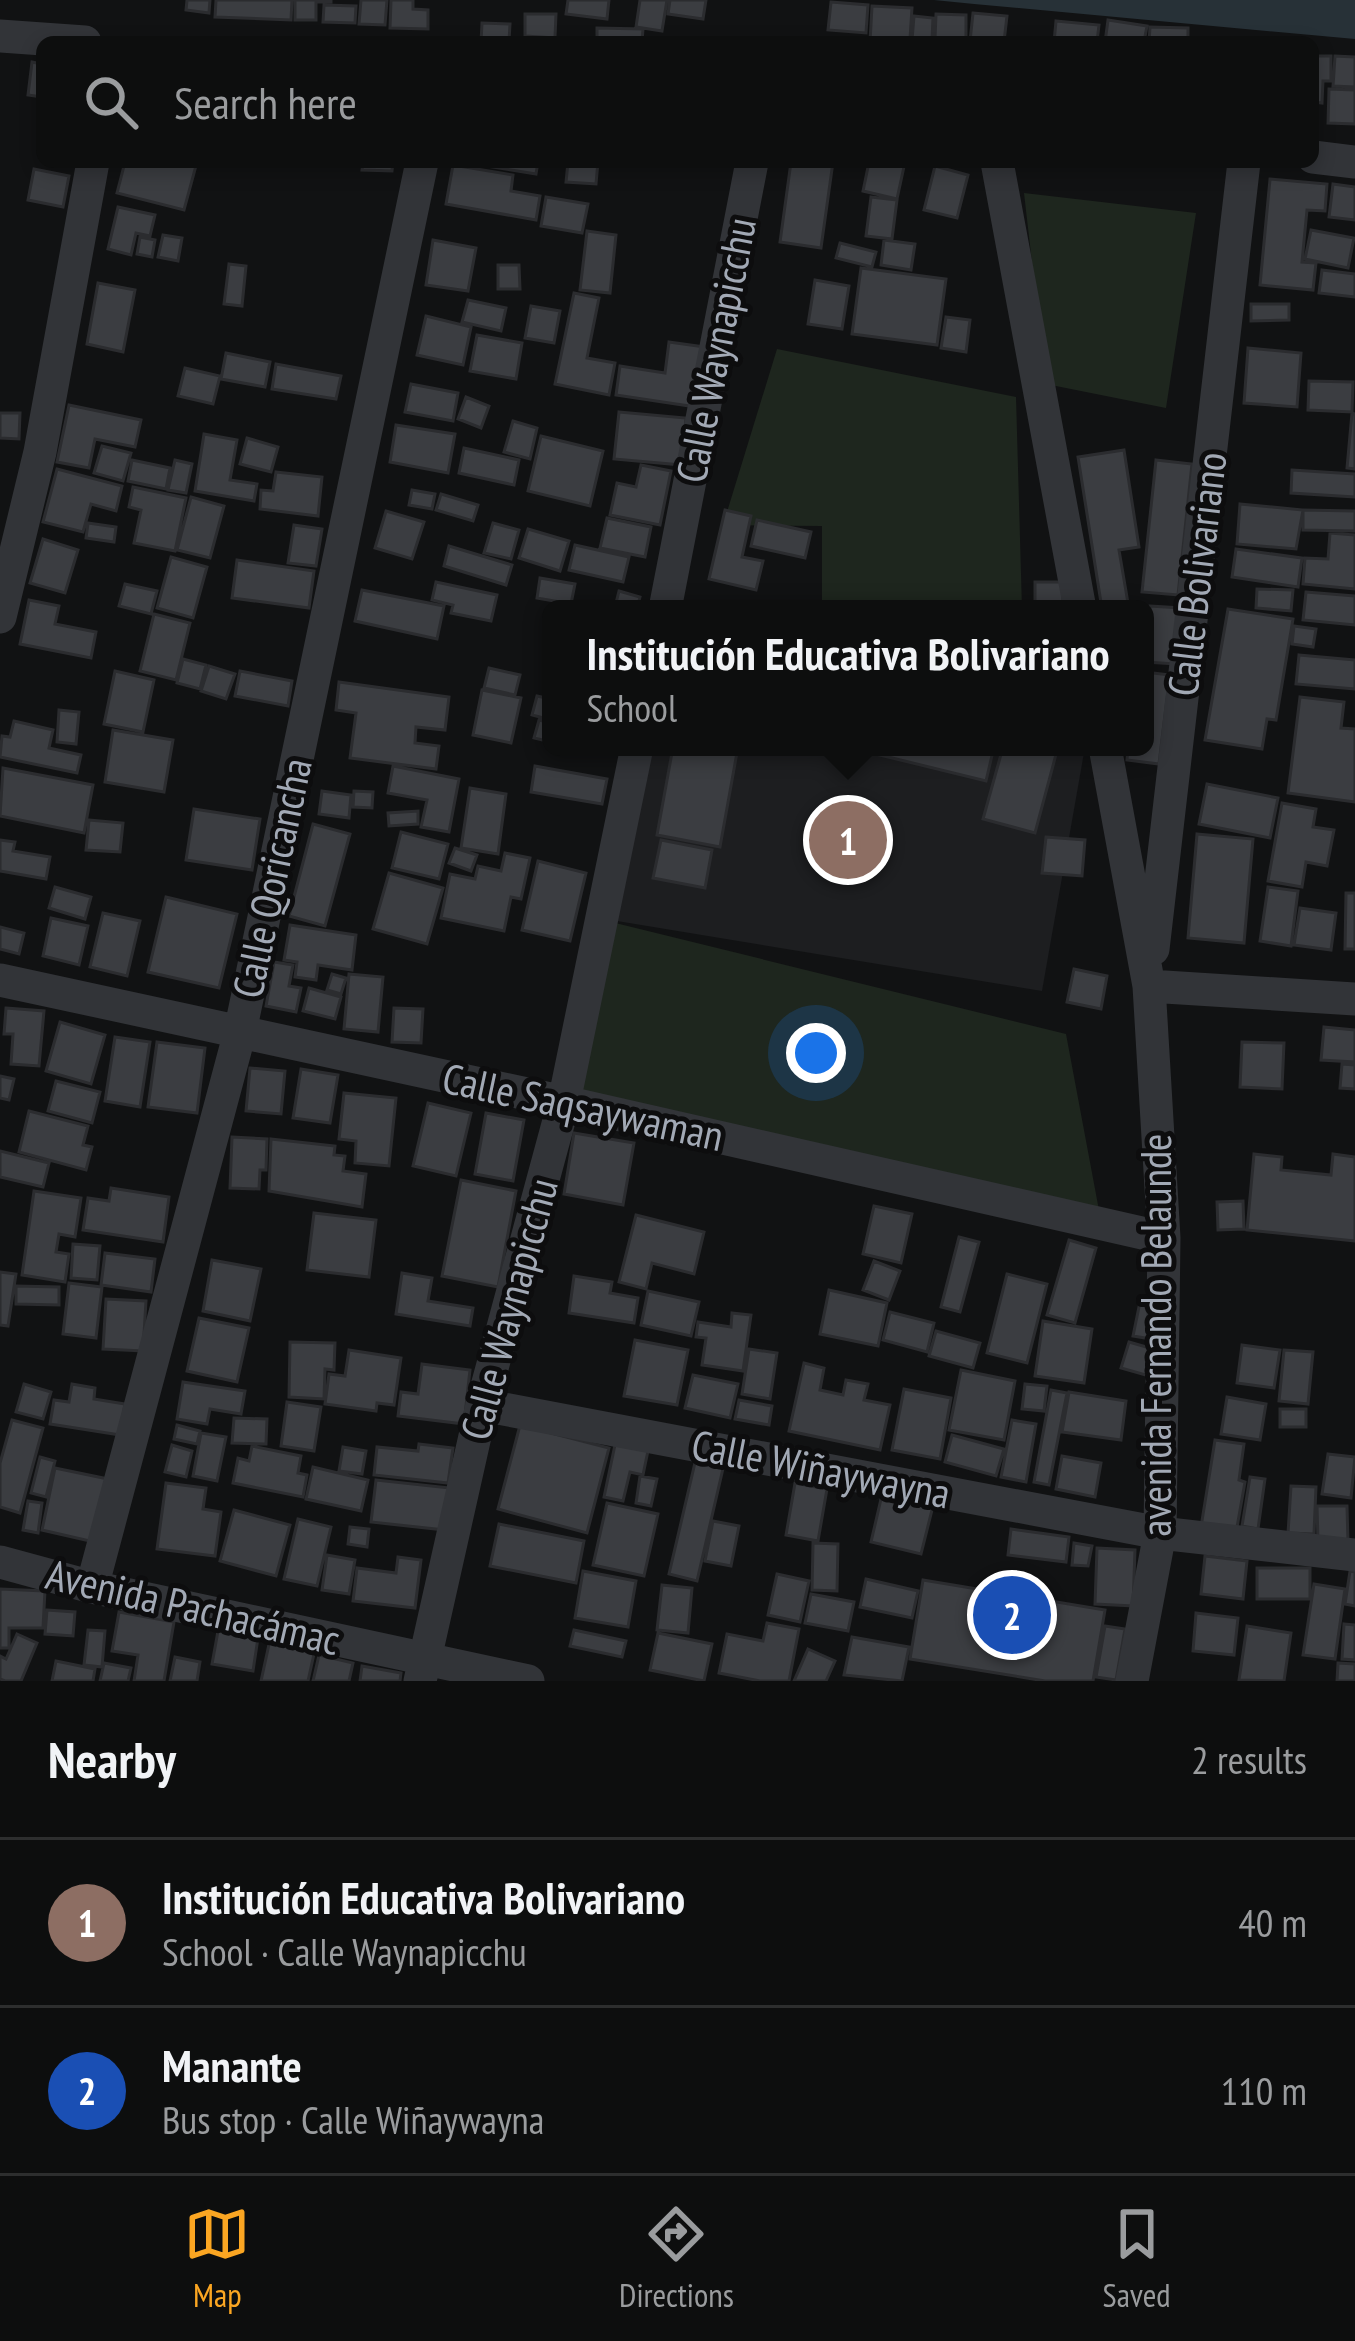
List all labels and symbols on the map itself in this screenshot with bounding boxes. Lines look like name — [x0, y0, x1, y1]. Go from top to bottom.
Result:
street label: Calle Waynapicchu — [663, 213, 768, 487]
street label: Calle Bolivariano — [1154, 449, 1239, 699]
street label: Calle Qoricancha — [219, 753, 324, 1003]
pin: 1 — [809, 795, 887, 885]
your location — [786, 1023, 846, 1083]
street label: Calle Saqsaywaman — [438, 1050, 728, 1163]
street label: avenida Fernando Belaunde — [1128, 1134, 1183, 1536]
street label: Calle Waynapicchu — [447, 1172, 570, 1446]
street label: Calle Wiñaywayna — [687, 1417, 955, 1520]
street label: Avenida Pachacámac — [41, 1546, 345, 1667]
pin: 2 — [973, 1570, 1051, 1660]

